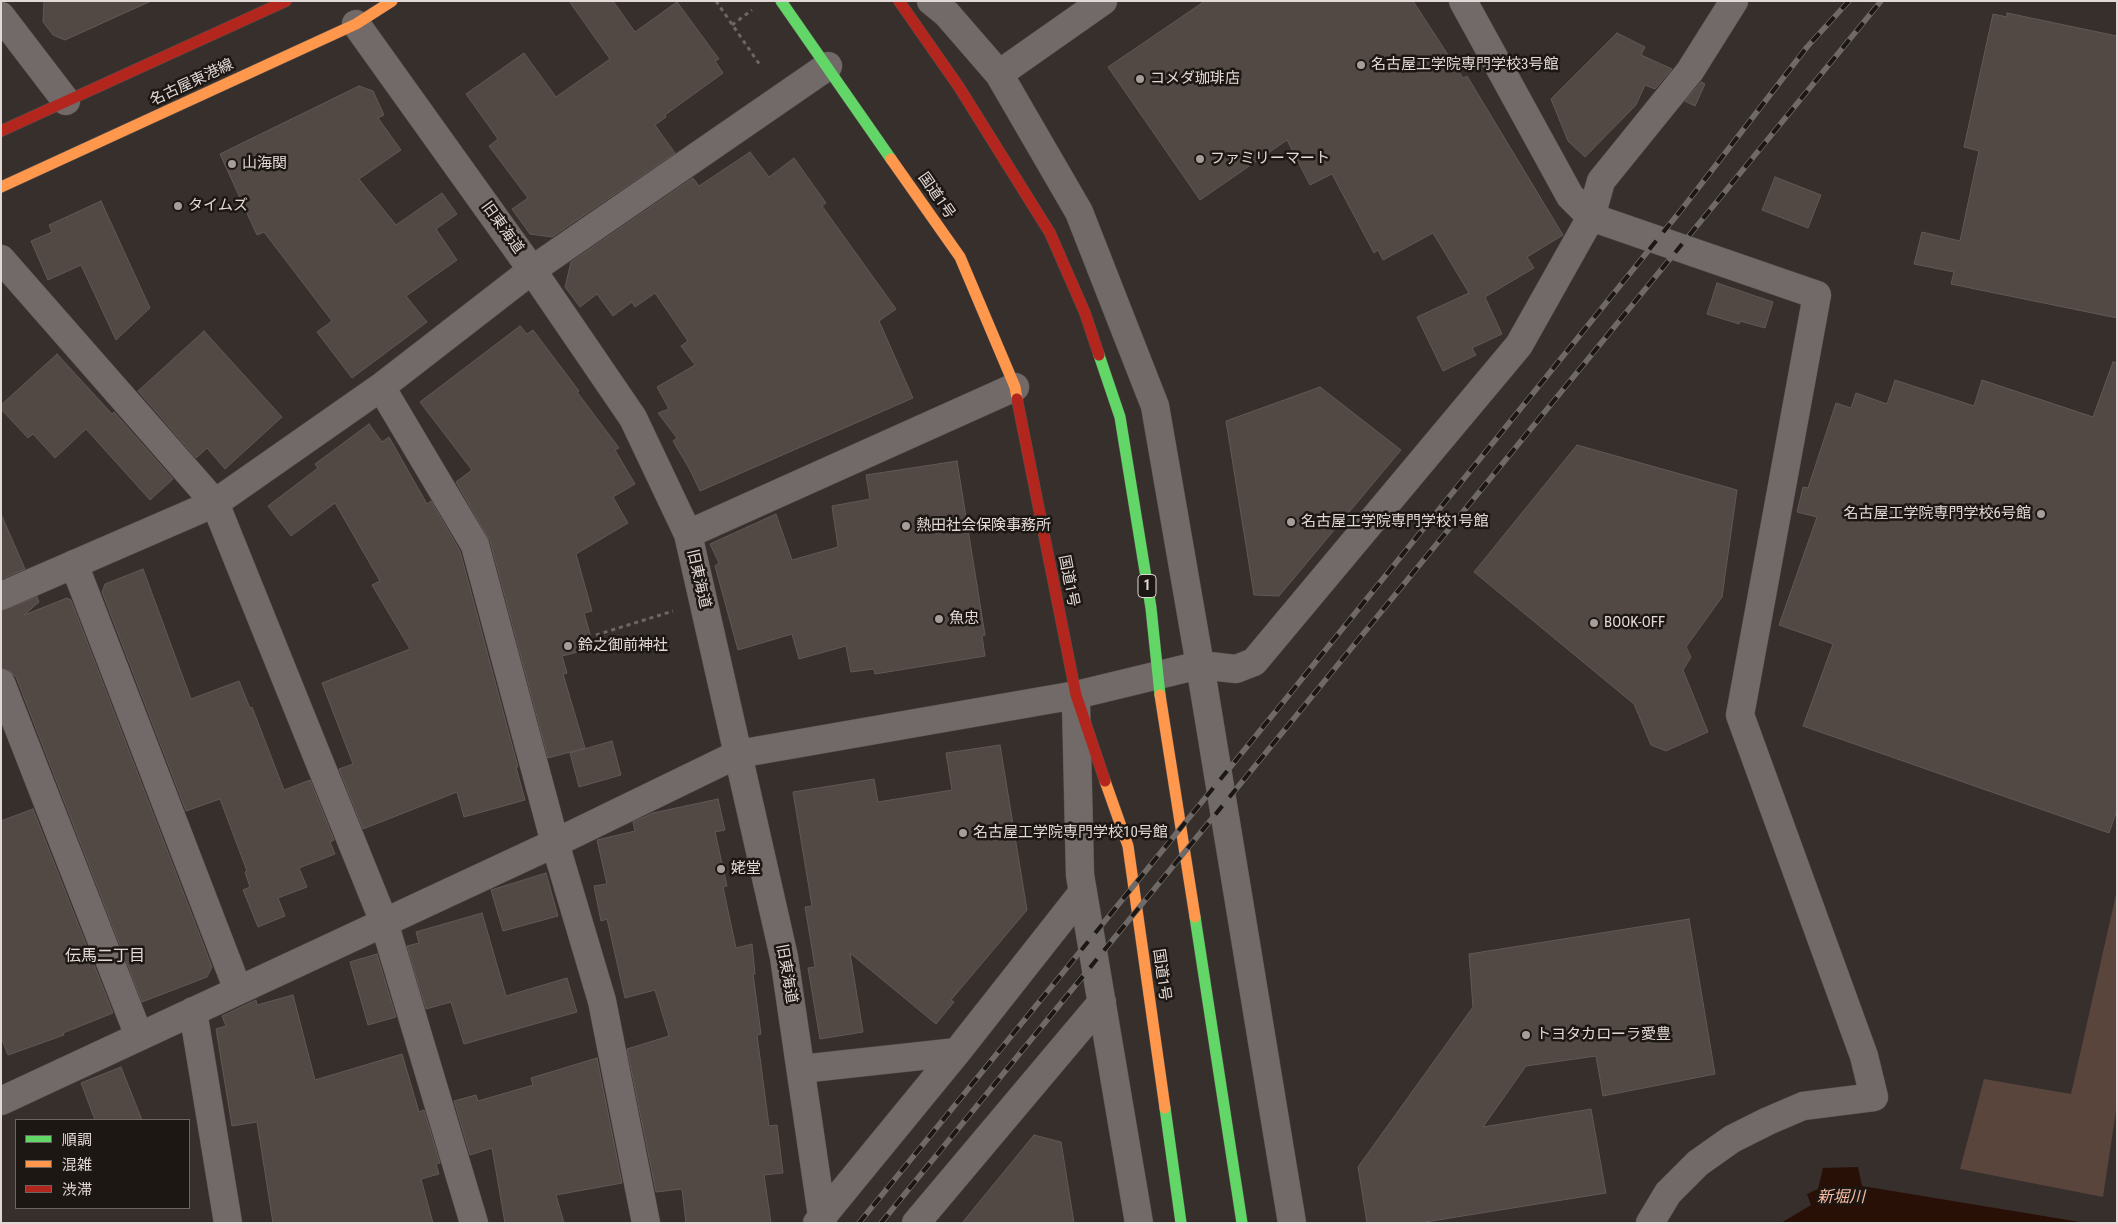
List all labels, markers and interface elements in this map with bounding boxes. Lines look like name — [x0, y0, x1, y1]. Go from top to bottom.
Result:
street label: 名古屋東港線 — [147, 56, 237, 110]
place label: 名古屋工学院専門学校3号館 — [1371, 56, 1558, 74]
marker: 名古屋工学院専門学校3号館 — [1355, 59, 1367, 71]
place label: コメダ珈琲店 — [1150, 70, 1240, 88]
marker: コメダ珈琲店 — [1134, 73, 1146, 85]
place label: ファミリーマート — [1210, 150, 1330, 168]
marker: ファミリーマート — [1194, 153, 1206, 165]
place label: 山海関 — [242, 155, 287, 173]
marker: 山海関 — [226, 158, 238, 170]
street label: 国道1号 — [914, 169, 958, 223]
place label: タイムズ — [188, 197, 248, 215]
street label: 旧東海道 — [477, 198, 527, 258]
marker: タイムズ — [172, 200, 184, 212]
place label: 名古屋工学院専門学校6号館 — [1844, 505, 2031, 523]
marker: 名古屋工学院専門学校6号館 — [2035, 508, 2047, 520]
place label: 名古屋工学院専門学校1号館 — [1301, 513, 1488, 531]
marker: 名古屋工学院専門学校1号館 — [1285, 516, 1297, 528]
place label: 熱田社会保険事務所 — [916, 517, 1051, 535]
marker: 熱田社会保険事務所 — [900, 520, 912, 532]
street label: 旧東海道 — [682, 548, 714, 610]
street label: 国道1号 — [1054, 554, 1082, 608]
road number: 1 — [1138, 574, 1156, 598]
place label: 魚忠 — [949, 610, 979, 628]
marker: 魚忠 — [933, 613, 945, 625]
place label: BOOK-OFF — [1604, 614, 1665, 632]
marker: BOOK-OFF — [1588, 617, 1600, 629]
place label: 鈴之御前神社 — [578, 637, 668, 655]
marker: 鈴之御前神社 — [562, 640, 574, 652]
place label: 名古屋工学院専門学校10号館 — [973, 824, 1168, 842]
marker: 名古屋工学院専門学校10号館 — [957, 827, 969, 839]
place label: 姥堂 — [731, 860, 761, 878]
marker: 姥堂 — [715, 863, 727, 875]
street label: 旧東海道 — [772, 943, 800, 1005]
district label: 伝馬二丁目 — [65, 947, 145, 967]
street label: 国道1号 — [1148, 948, 1174, 1002]
place label: トヨタカローラ愛豊 — [1536, 1026, 1671, 1044]
marker: トヨタカローラ愛豊 — [1520, 1029, 1532, 1041]
legend — [15, 1119, 190, 1209]
text: 順調 — [62, 1131, 92, 1149]
text: 混雑 — [62, 1156, 92, 1174]
text: 渋滞 — [62, 1181, 92, 1199]
water label: 新堀川 — [1817, 1188, 1865, 1208]

